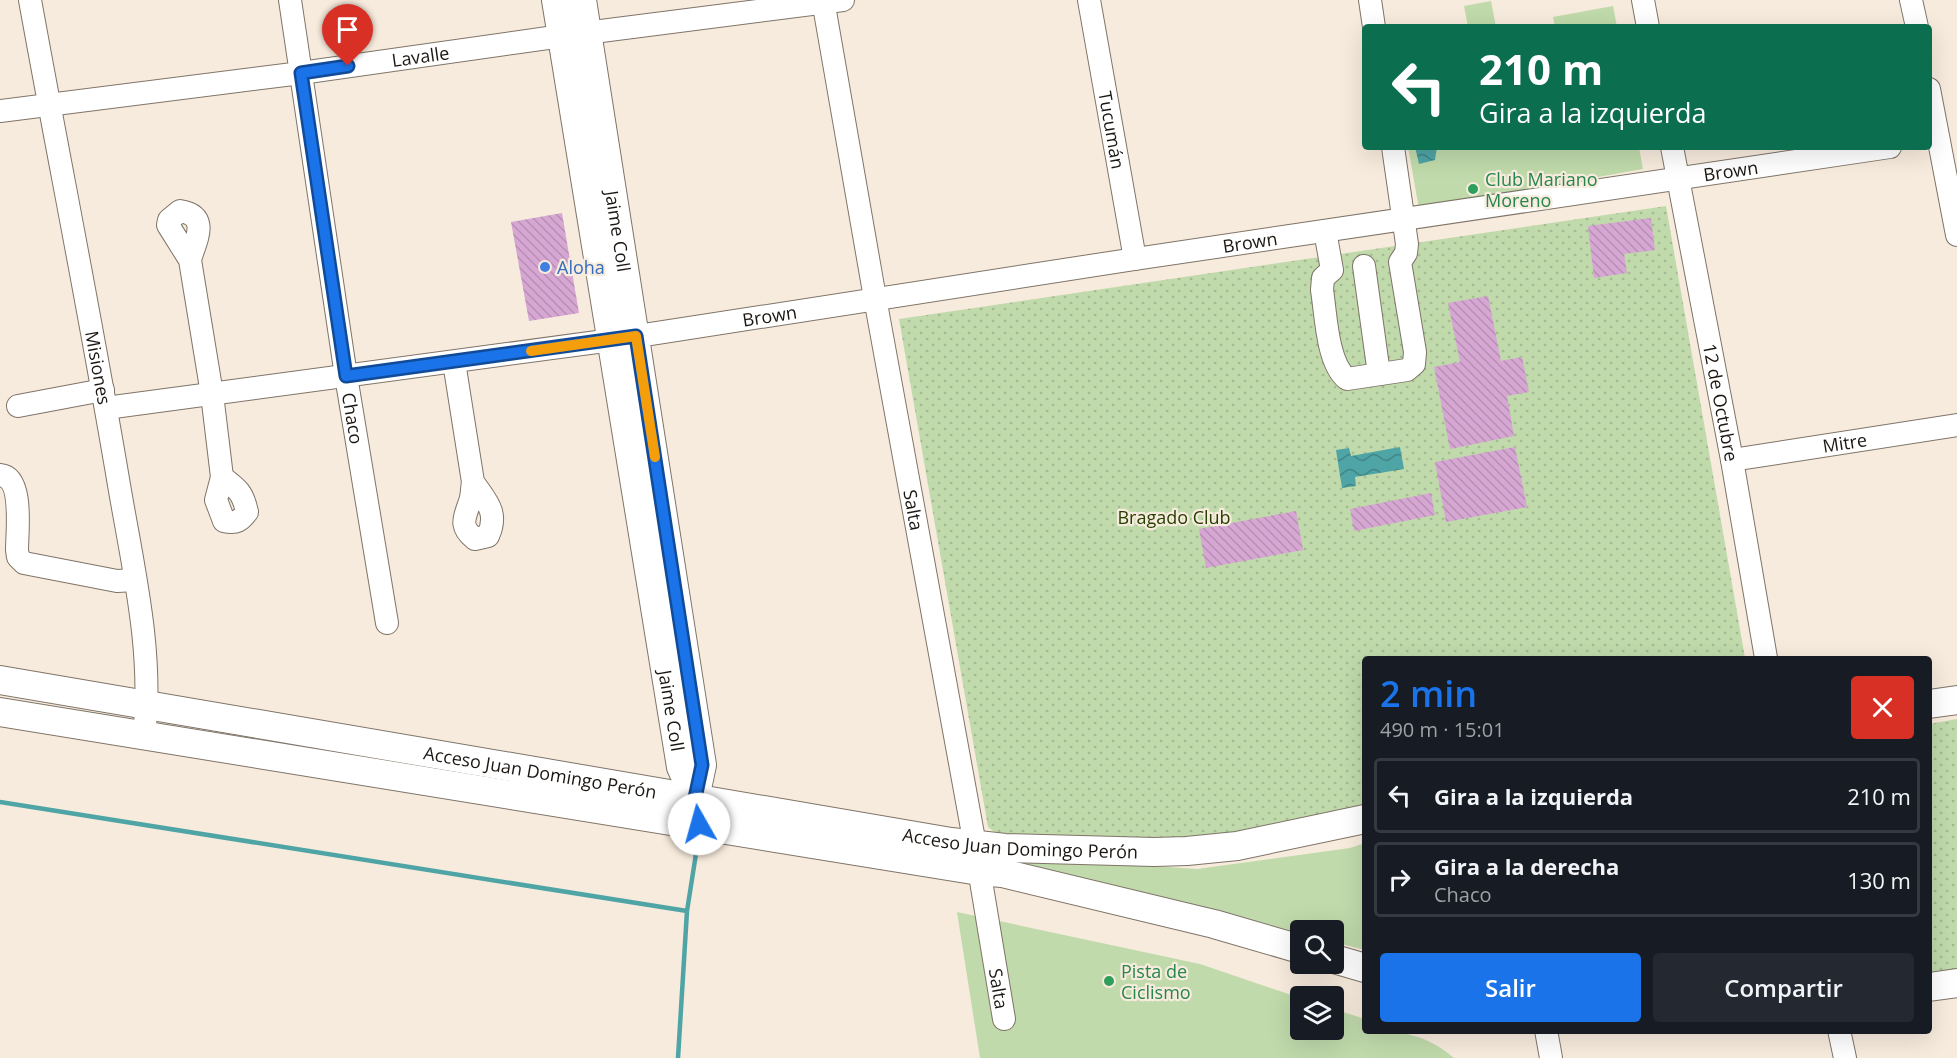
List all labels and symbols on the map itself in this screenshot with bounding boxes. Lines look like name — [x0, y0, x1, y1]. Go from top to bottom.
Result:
pin — [322, 4, 373, 66]
street label: Lavalle — [390, 40, 451, 72]
street label: Tucumán — [1093, 89, 1131, 171]
street label: Brown — [1702, 155, 1760, 187]
place label: Club Mariano Moreno — [1485, 167, 1598, 212]
marker: Club Mariano Moreno — [1466, 182, 1480, 196]
street label: Jaime Coll — [600, 187, 636, 274]
street label: Brown — [1221, 226, 1279, 258]
place label: Aloha — [557, 255, 605, 279]
marker: Aloha — [538, 260, 552, 274]
street label: Brown — [741, 300, 799, 332]
street label: Misiones — [80, 329, 117, 406]
street label: 12 de Octubre — [1698, 341, 1744, 463]
street label: Chaco — [337, 391, 369, 446]
street label: Mitre — [1821, 427, 1869, 458]
street label: Salta — [898, 488, 929, 532]
park label: Bragado Club — [1117, 505, 1231, 529]
street label: Jaime Coll — [653, 666, 690, 753]
street label: Acceso Juan Domingo Perón — [422, 740, 659, 804]
position arrow — [667, 792, 731, 856]
street label: Acceso Juan Domingo Perón — [901, 822, 1138, 864]
place label: Pista de Ciclismo — [1121, 959, 1191, 1004]
street label: Salta — [984, 966, 1014, 1011]
marker: Pista de Ciclismo — [1102, 974, 1116, 988]

